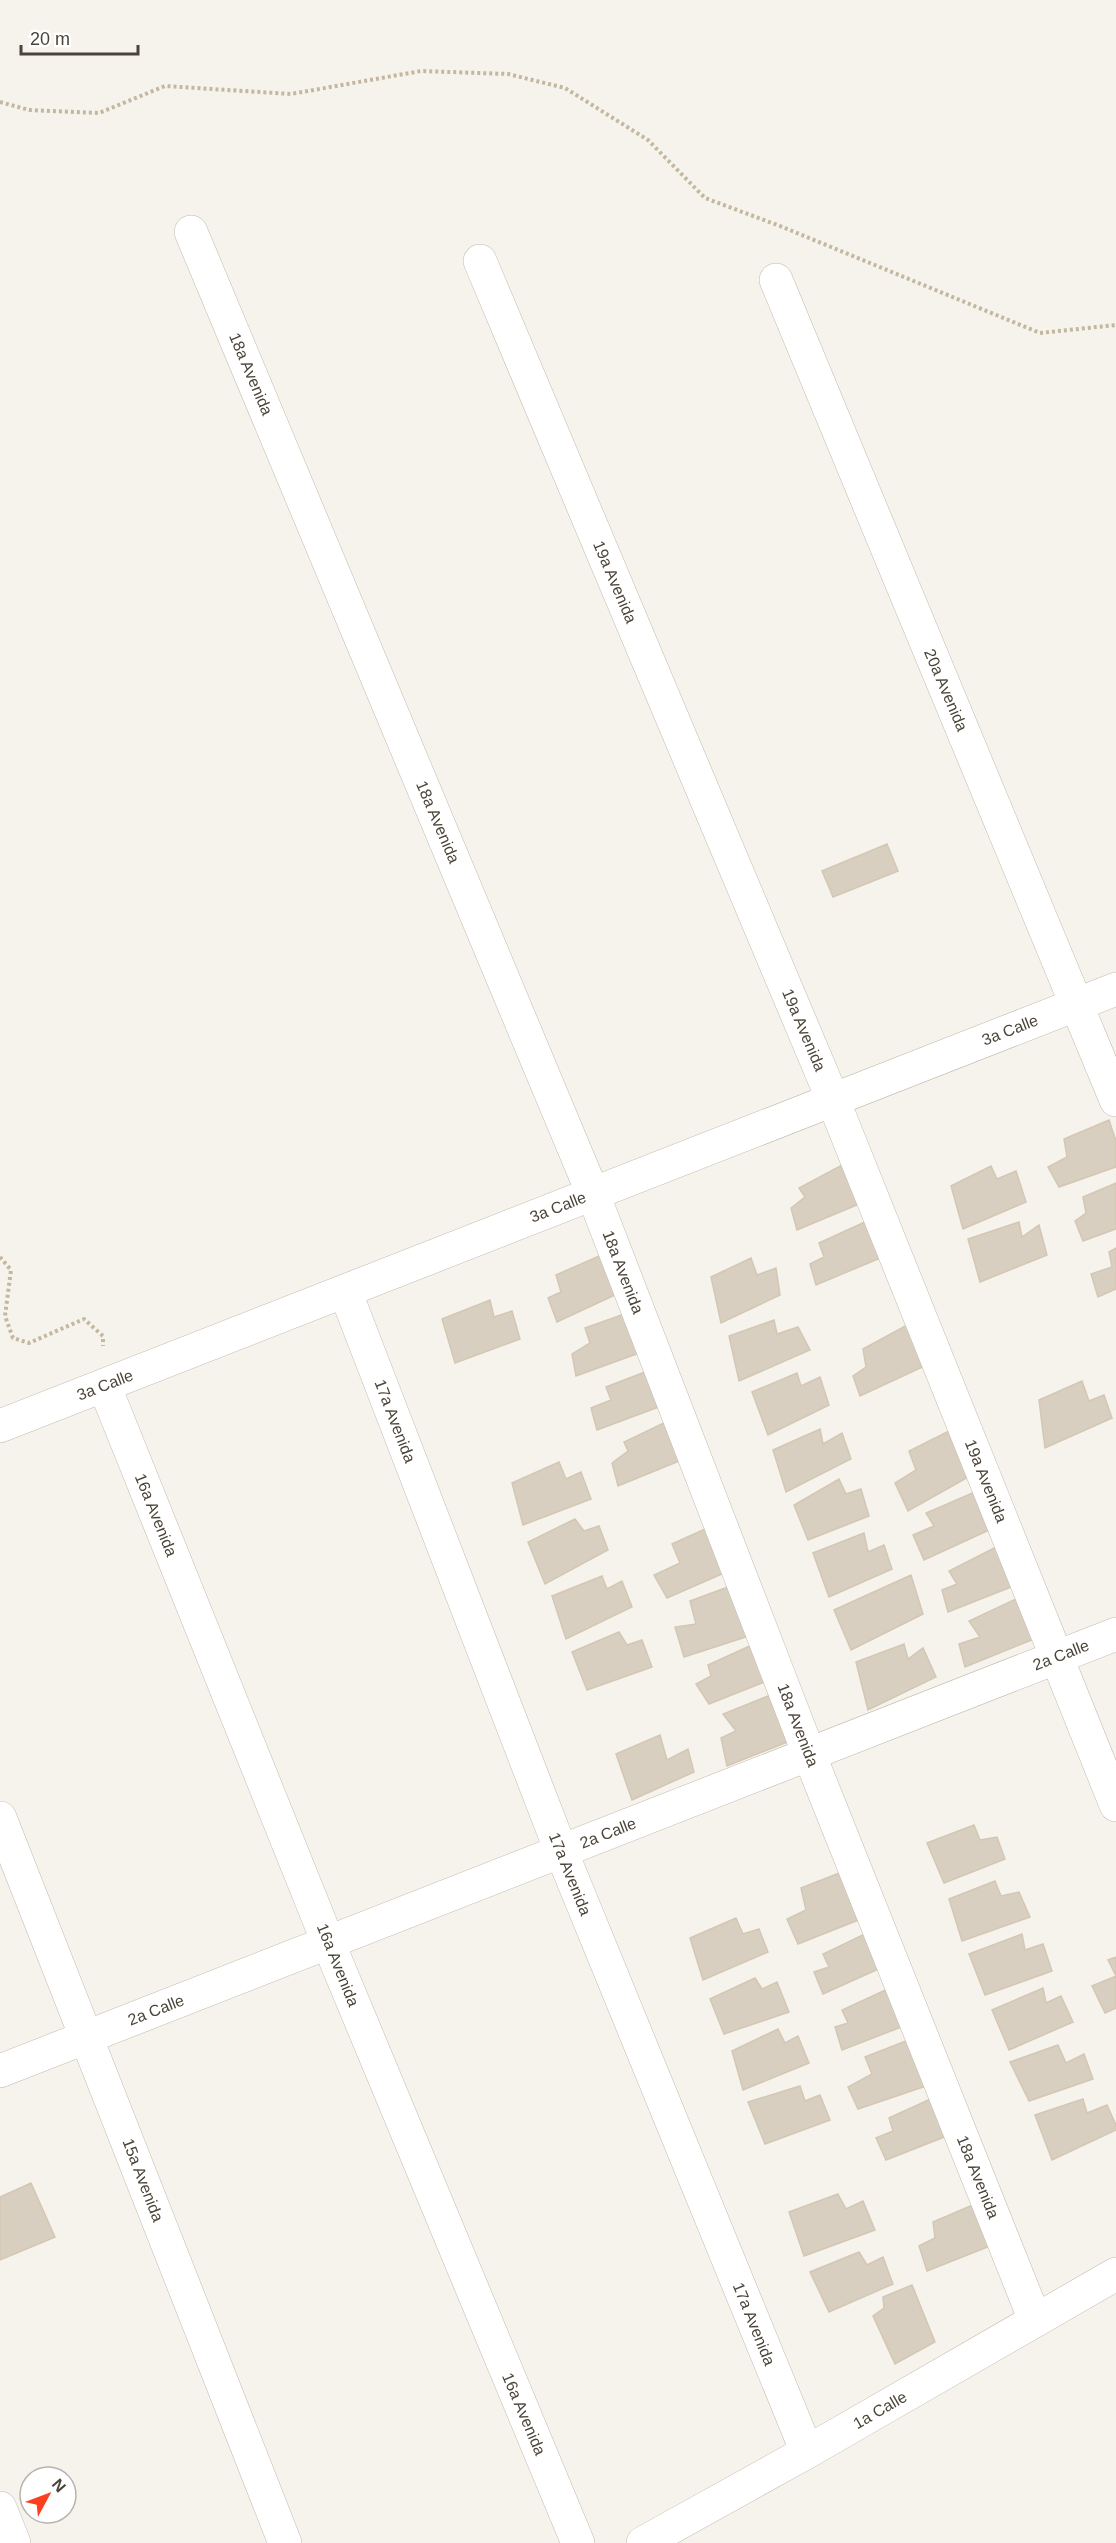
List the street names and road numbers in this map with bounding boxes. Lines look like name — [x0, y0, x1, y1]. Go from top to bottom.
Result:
street label: 18a Avenida — [226, 330, 276, 418]
street label: 19a Avenida — [590, 538, 640, 626]
street label: 20a Avenida — [921, 646, 971, 734]
street label: 18a Avenida — [413, 778, 463, 866]
street label: 19a Avenida — [779, 986, 829, 1074]
street label: 3a Calle — [980, 1012, 1041, 1048]
street label: 3a Calle — [528, 1189, 589, 1225]
street label: 18a Avenida — [599, 1228, 647, 1316]
street label: 3a Calle — [75, 1367, 136, 1403]
street label: 17a Avenida — [371, 1377, 419, 1465]
street label: 19a Avenida — [962, 1437, 1010, 1525]
street label: 16a Avenida — [132, 1471, 180, 1559]
street label: 2a Calle — [1031, 1637, 1092, 1673]
street label: 18a Avenida — [774, 1681, 822, 1769]
street label: 2a Calle — [578, 1815, 639, 1851]
street label: 17a Avenida — [546, 1830, 594, 1918]
street label: 16a Avenida — [314, 1921, 362, 2009]
street label: 2a Calle — [126, 1992, 187, 2028]
street label: 18a Avenida — [954, 2133, 1002, 2221]
street label: 15a Avenida — [119, 2136, 167, 2224]
street label: 17a Avenida — [730, 2280, 778, 2368]
street label: 16a Avenida — [499, 2370, 549, 2458]
street label: 1a Calle — [850, 2388, 910, 2432]

